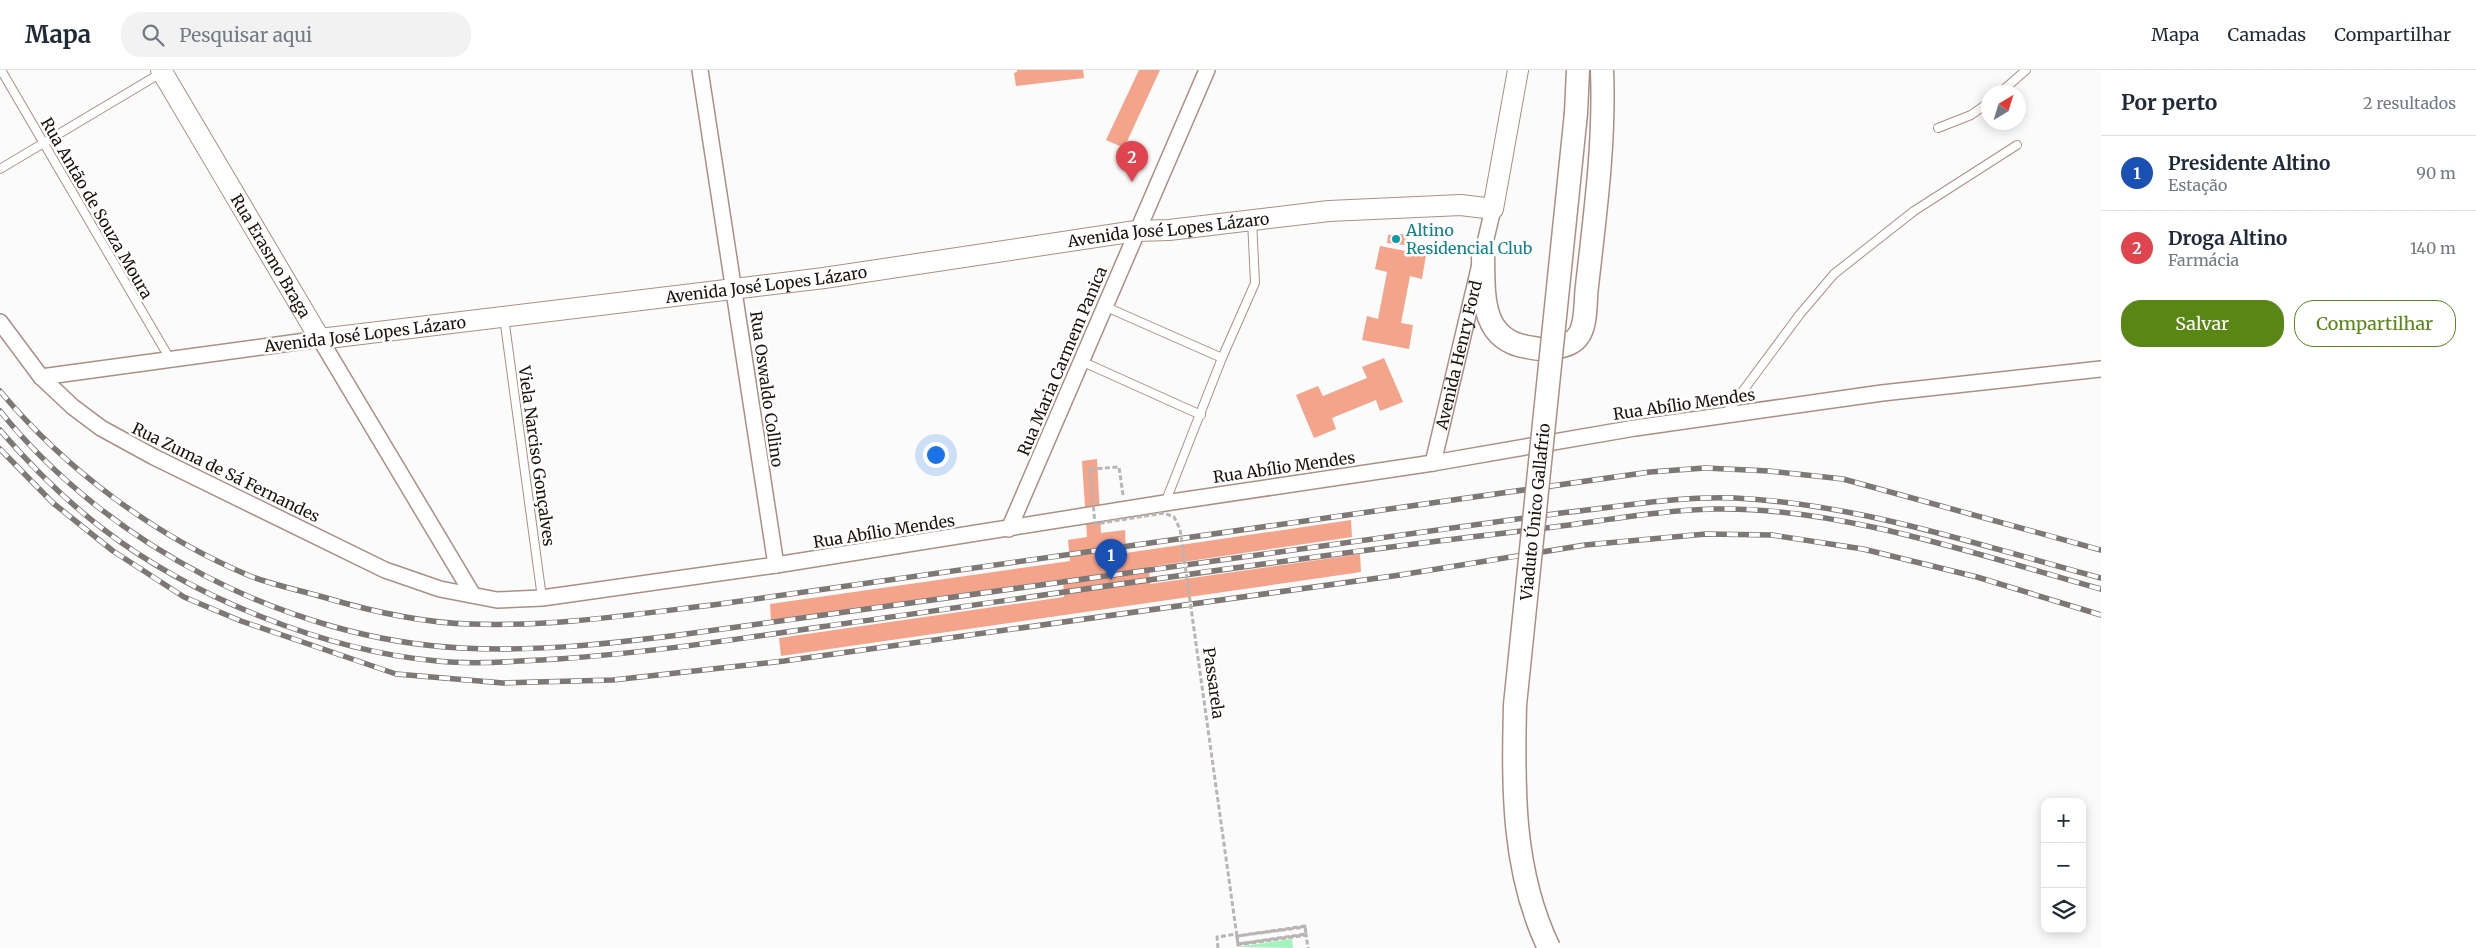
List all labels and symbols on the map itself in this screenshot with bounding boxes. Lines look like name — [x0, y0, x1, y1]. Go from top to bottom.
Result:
north arrow — [1981, 85, 2026, 130]
street label: Rua Antão de Souza Moura — [37, 114, 157, 303]
pin: 2 — [1116, 141, 1148, 182]
street label: Rua Erasmo Braga — [227, 190, 315, 322]
street label: Avenida José Lopes Lázaro — [1065, 208, 1270, 251]
place label: Altino Residencial Club — [1405, 220, 1533, 258]
marker: Altino Residencial Club — [1390, 233, 1402, 245]
street label: Avenida José Lopes Lázaro — [663, 262, 868, 307]
street label: Rua Maria Carmem Panica — [1013, 263, 1111, 459]
street label: Avenida Henry Ford — [1431, 278, 1486, 432]
street label: Rua Oswaldo Collino — [746, 310, 788, 468]
street label: Avenida José Lopes Lázaro — [262, 312, 467, 356]
street label: Viela Narciso Gonçalves — [514, 364, 560, 548]
street label: Rua Abílio Mendes — [1612, 384, 1756, 424]
street label: Rua Zuma de Sá Fernandes — [129, 418, 323, 526]
street label: Viaduto Único Gallafrio — [1516, 422, 1554, 602]
your location — [923, 442, 949, 468]
street label: Rua Abílio Mendes — [1212, 447, 1356, 487]
street label: Rua Abílio Mendes — [812, 510, 956, 552]
pin: 1 — [1095, 539, 1127, 580]
street label: Passarela — [1199, 646, 1229, 720]

